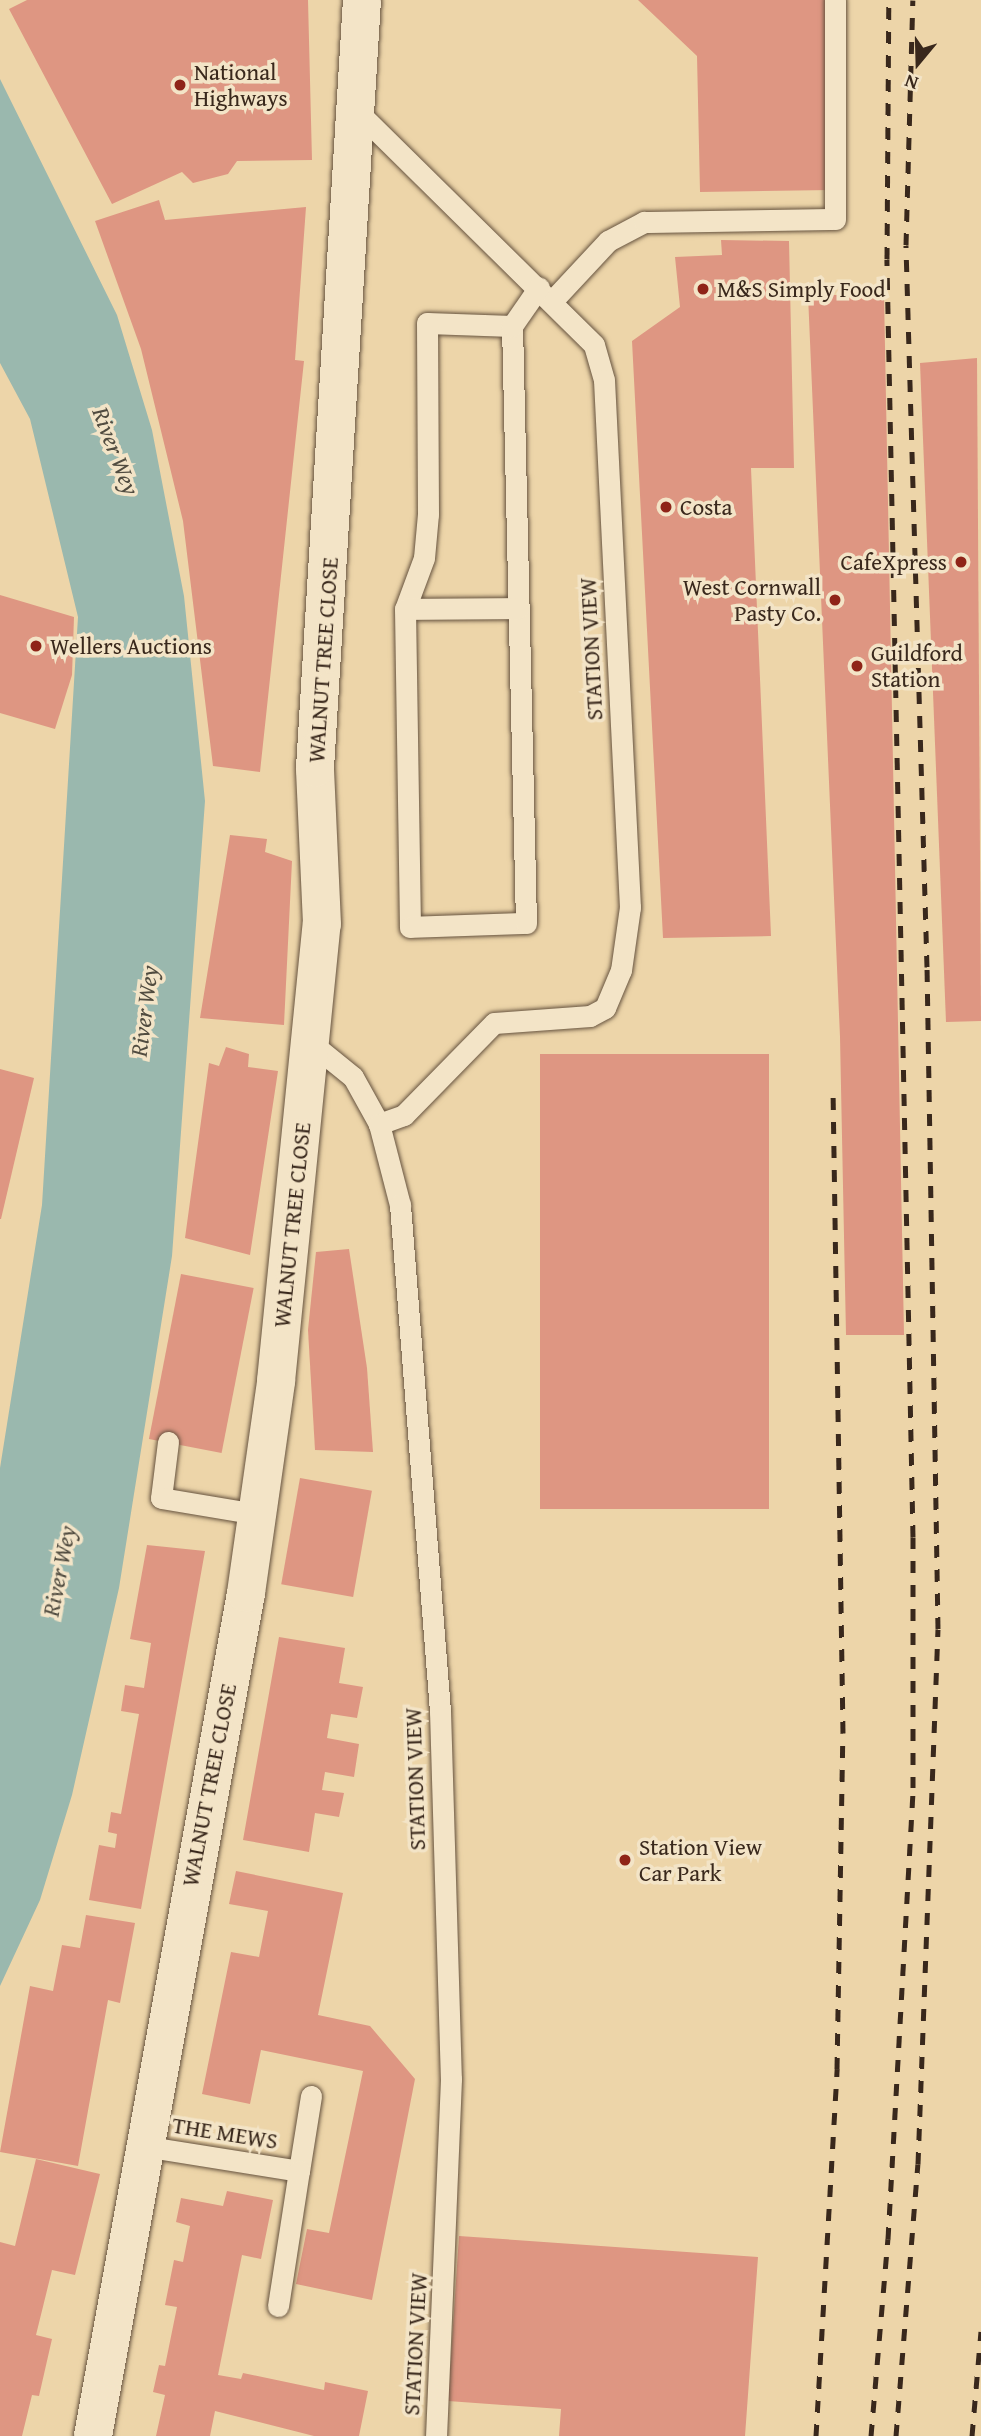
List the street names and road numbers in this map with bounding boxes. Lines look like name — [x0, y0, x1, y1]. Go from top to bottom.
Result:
street label: WALNUT TREE CLOSE — [302, 556, 344, 764]
street label: STATION VIEW — [573, 577, 609, 721]
street label: WALNUT TREE CLOSE — [268, 1121, 316, 1329]
street label: WALNUT TREE CLOSE — [176, 1681, 242, 1889]
street label: STATION VIEW — [399, 1707, 431, 1851]
street label: THE MEWS — [170, 2111, 280, 2155]
street label: STATION VIEW — [397, 2272, 433, 2416]

